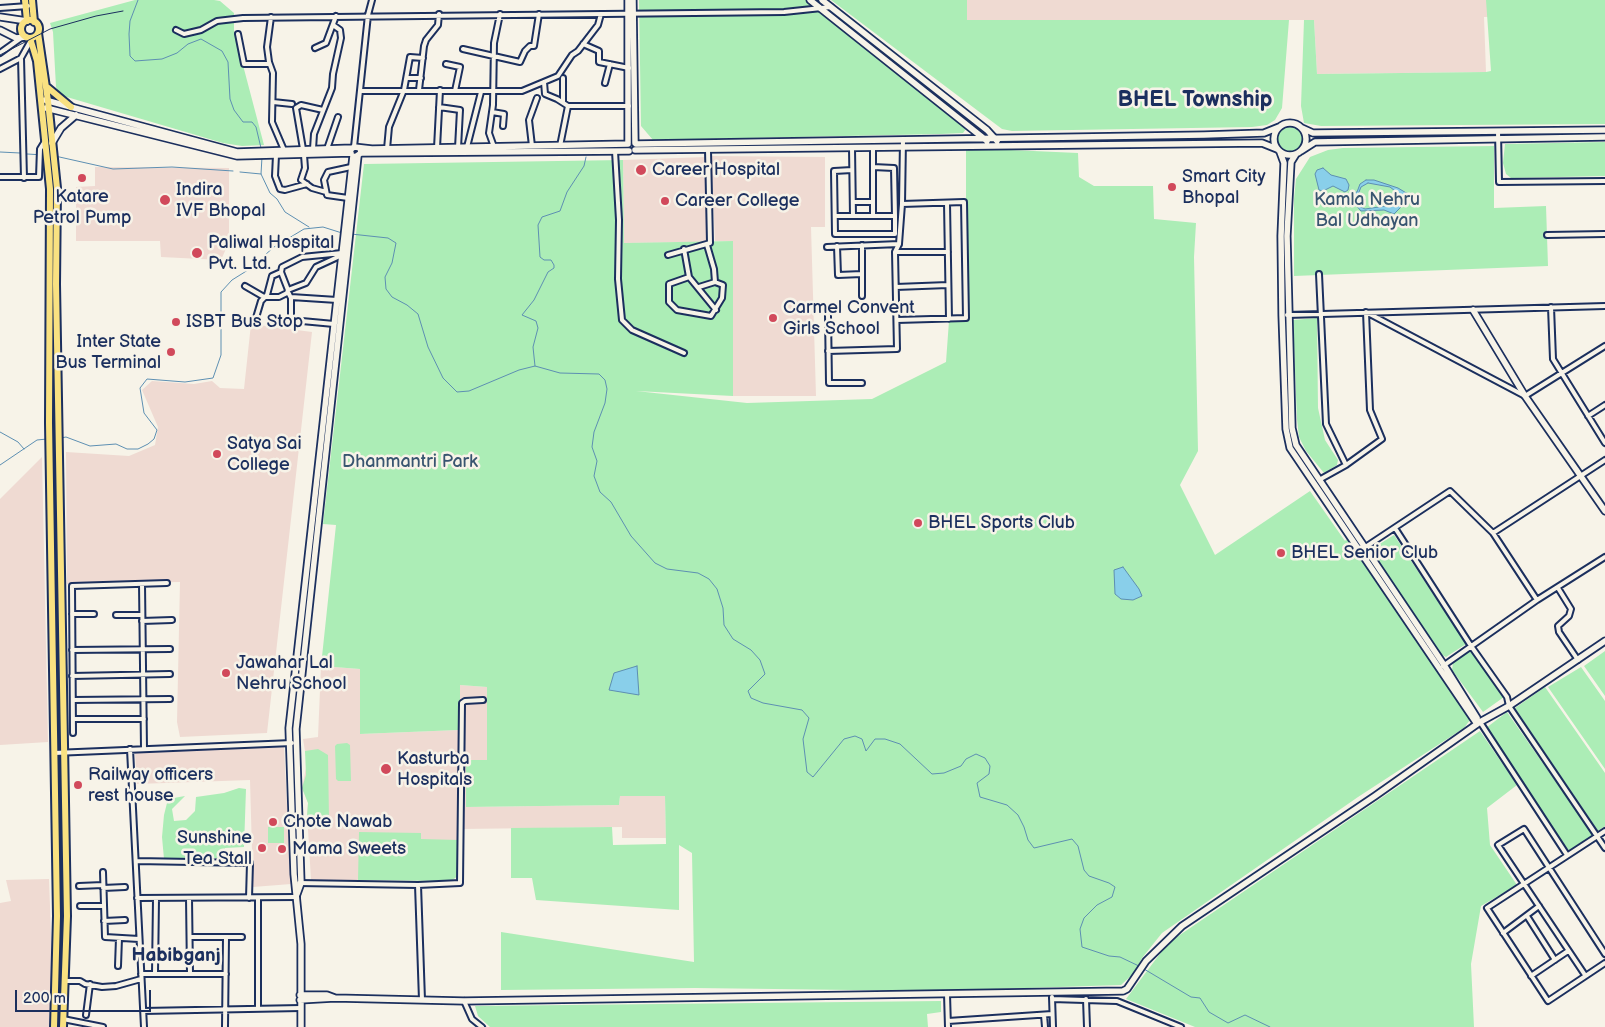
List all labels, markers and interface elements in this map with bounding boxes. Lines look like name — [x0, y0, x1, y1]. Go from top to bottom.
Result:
district label: BHEL Township — [1118, 87, 1272, 113]
place label: Career Hospital — [652, 159, 780, 181]
marker: Career Hospital — [634, 163, 648, 177]
place label: Smart City Bhopal — [1182, 166, 1266, 208]
marker: Katare Petrol Pump — [76, 172, 88, 184]
place label: Indira IVF Bhopal — [176, 179, 265, 222]
marker: Smart City Bhopal — [1166, 181, 1178, 193]
place label: Katare Petrol Pump — [33, 186, 131, 228]
park label: Kamla Nehru Bal Udhayan — [1314, 189, 1420, 232]
place label: Career College — [675, 190, 800, 212]
marker: Indira IVF Bhopal — [158, 193, 172, 207]
marker: Career College — [659, 195, 671, 207]
place label: Paliwal Hospital Pvt. Ltd. — [208, 232, 334, 274]
marker: Paliwal Hospital Pvt. Ltd. — [190, 246, 204, 260]
place label: Carmel Convent Girls School — [783, 297, 915, 340]
place label: ISBT Bus Stop — [186, 311, 303, 333]
marker: Carmel Convent Girls School — [767, 312, 779, 324]
marker: ISBT Bus Stop — [170, 316, 182, 328]
place label: Inter State Bus Terminal — [55, 331, 161, 374]
marker: Inter State Bus Terminal — [165, 346, 177, 358]
place label: Satya Sai College — [227, 433, 302, 476]
marker: Satya Sai College — [211, 448, 223, 460]
park label: Dhanmantri Park — [342, 451, 478, 473]
place label: BHEL Sports Club — [928, 512, 1075, 534]
marker: BHEL Sports Club — [912, 517, 924, 529]
place label: BHEL Senior Club — [1291, 542, 1438, 564]
marker: BHEL Senior Club — [1275, 547, 1287, 559]
place label: Jawahar Lal Nehru School — [236, 652, 346, 694]
marker: Jawahar Lal Nehru School — [220, 667, 232, 679]
place label: Kasturba Hospitals — [397, 748, 472, 791]
marker: Kasturba Hospitals — [379, 762, 393, 776]
place label: Railway officers rest house — [88, 764, 213, 806]
marker: Railway officers rest house — [72, 779, 84, 791]
place label: Chote Nawab — [283, 811, 392, 833]
marker: Chote Nawab — [267, 816, 279, 828]
place label: Sunshine Tea Stall — [177, 827, 252, 870]
place label: Mama Sweets — [292, 838, 406, 860]
marker: Sunshine Tea Stall — [256, 842, 268, 854]
marker: Mama Sweets — [276, 843, 288, 855]
district label: Habibganj — [131, 945, 221, 967]
scale bar — [18, 980, 154, 1012]
text: 200 m — [23, 989, 66, 1008]

